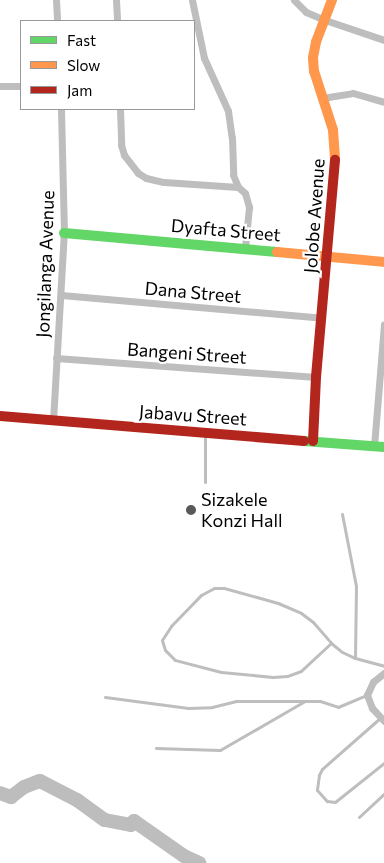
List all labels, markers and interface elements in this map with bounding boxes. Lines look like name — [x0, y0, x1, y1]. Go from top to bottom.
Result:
legend — [20, 20, 195, 110]
text: Fast — [67, 31, 96, 49]
text: Slow — [67, 56, 100, 74]
text: Jam — [67, 81, 92, 99]
street label: Jolobe Avenue — [299, 158, 329, 274]
street label: Jongilanga Avenue — [32, 190, 58, 338]
street label: Dyafta Street — [170, 214, 282, 246]
street label: Dana Street — [144, 277, 242, 307]
street label: Bangeni Street — [127, 338, 247, 368]
street label: Jabavu Street — [138, 400, 248, 430]
place label: Sizakele Konzi Hall — [201, 489, 283, 532]
marker: Sizakele Konzi Hall — [185, 504, 197, 516]

